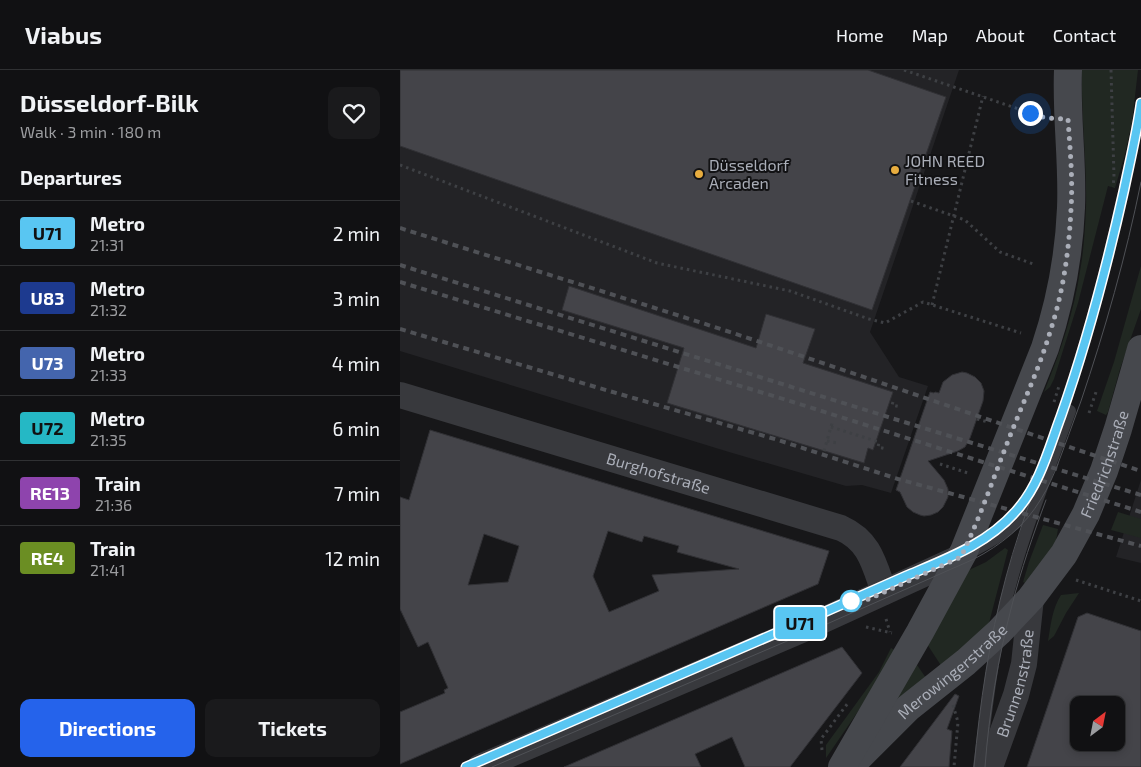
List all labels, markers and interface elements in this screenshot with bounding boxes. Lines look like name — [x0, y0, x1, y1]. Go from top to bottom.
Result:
text: Viabus — [25, 20, 102, 49]
text: Home — [836, 24, 884, 46]
text: Map — [912, 24, 948, 46]
text: About — [976, 24, 1025, 46]
text: Contact — [1053, 24, 1116, 46]
button: heart — [328, 87, 380, 139]
text: Düsseldorf-Bilk — [20, 88, 199, 117]
your location — [1018, 101, 1043, 126]
text: Walk · 3 min · 180 m — [20, 122, 161, 141]
place label: JOHN REED Fitness — [905, 151, 985, 188]
place label: Düsseldorf Arcaden — [709, 155, 790, 192]
marker: JOHN REED Fitness — [889, 164, 901, 176]
text: Departures — [20, 166, 122, 189]
marker: Düsseldorf Arcaden — [693, 168, 705, 180]
text: Metro — [90, 212, 145, 235]
text: U71 — [33, 222, 62, 244]
text: 2 min — [333, 222, 380, 245]
text: 21:31 — [90, 235, 124, 254]
text: Metro — [90, 277, 145, 300]
text: U83 — [31, 287, 64, 309]
text: 3 min — [333, 287, 380, 310]
text: 21:32 — [90, 300, 127, 319]
text: Metro — [90, 342, 145, 365]
text: U73 — [31, 352, 64, 374]
text: 4 min — [332, 352, 380, 375]
text: 21:33 — [90, 365, 127, 384]
text: Metro — [90, 407, 145, 430]
street label: Friedrichstraße — [1076, 408, 1132, 520]
text: U72 — [31, 417, 64, 439]
text: 6 min — [332, 417, 380, 440]
text: 21:35 — [90, 430, 127, 449]
street label: Burghofstraße — [604, 448, 713, 497]
text: Train — [95, 472, 141, 495]
text: RE13 — [30, 482, 70, 504]
text: 7 min — [334, 482, 380, 505]
text: 21:36 — [95, 495, 132, 514]
text: Train — [90, 537, 136, 560]
text: RE4 — [31, 547, 64, 569]
text: 12 min — [325, 547, 380, 570]
text: 21:41 — [90, 560, 125, 579]
unlabelled marker — [840, 590, 862, 612]
line badge: U71 — [771, 607, 829, 639]
text: U71 — [785, 612, 815, 634]
street label: Merowingerstraße — [893, 620, 1011, 722]
street label: Brunnenstraße — [992, 628, 1037, 739]
north arrow — [1070, 696, 1125, 751]
map controls — [1070, 696, 1125, 751]
button: Directions — [20, 699, 195, 757]
button: Tickets — [205, 699, 380, 757]

